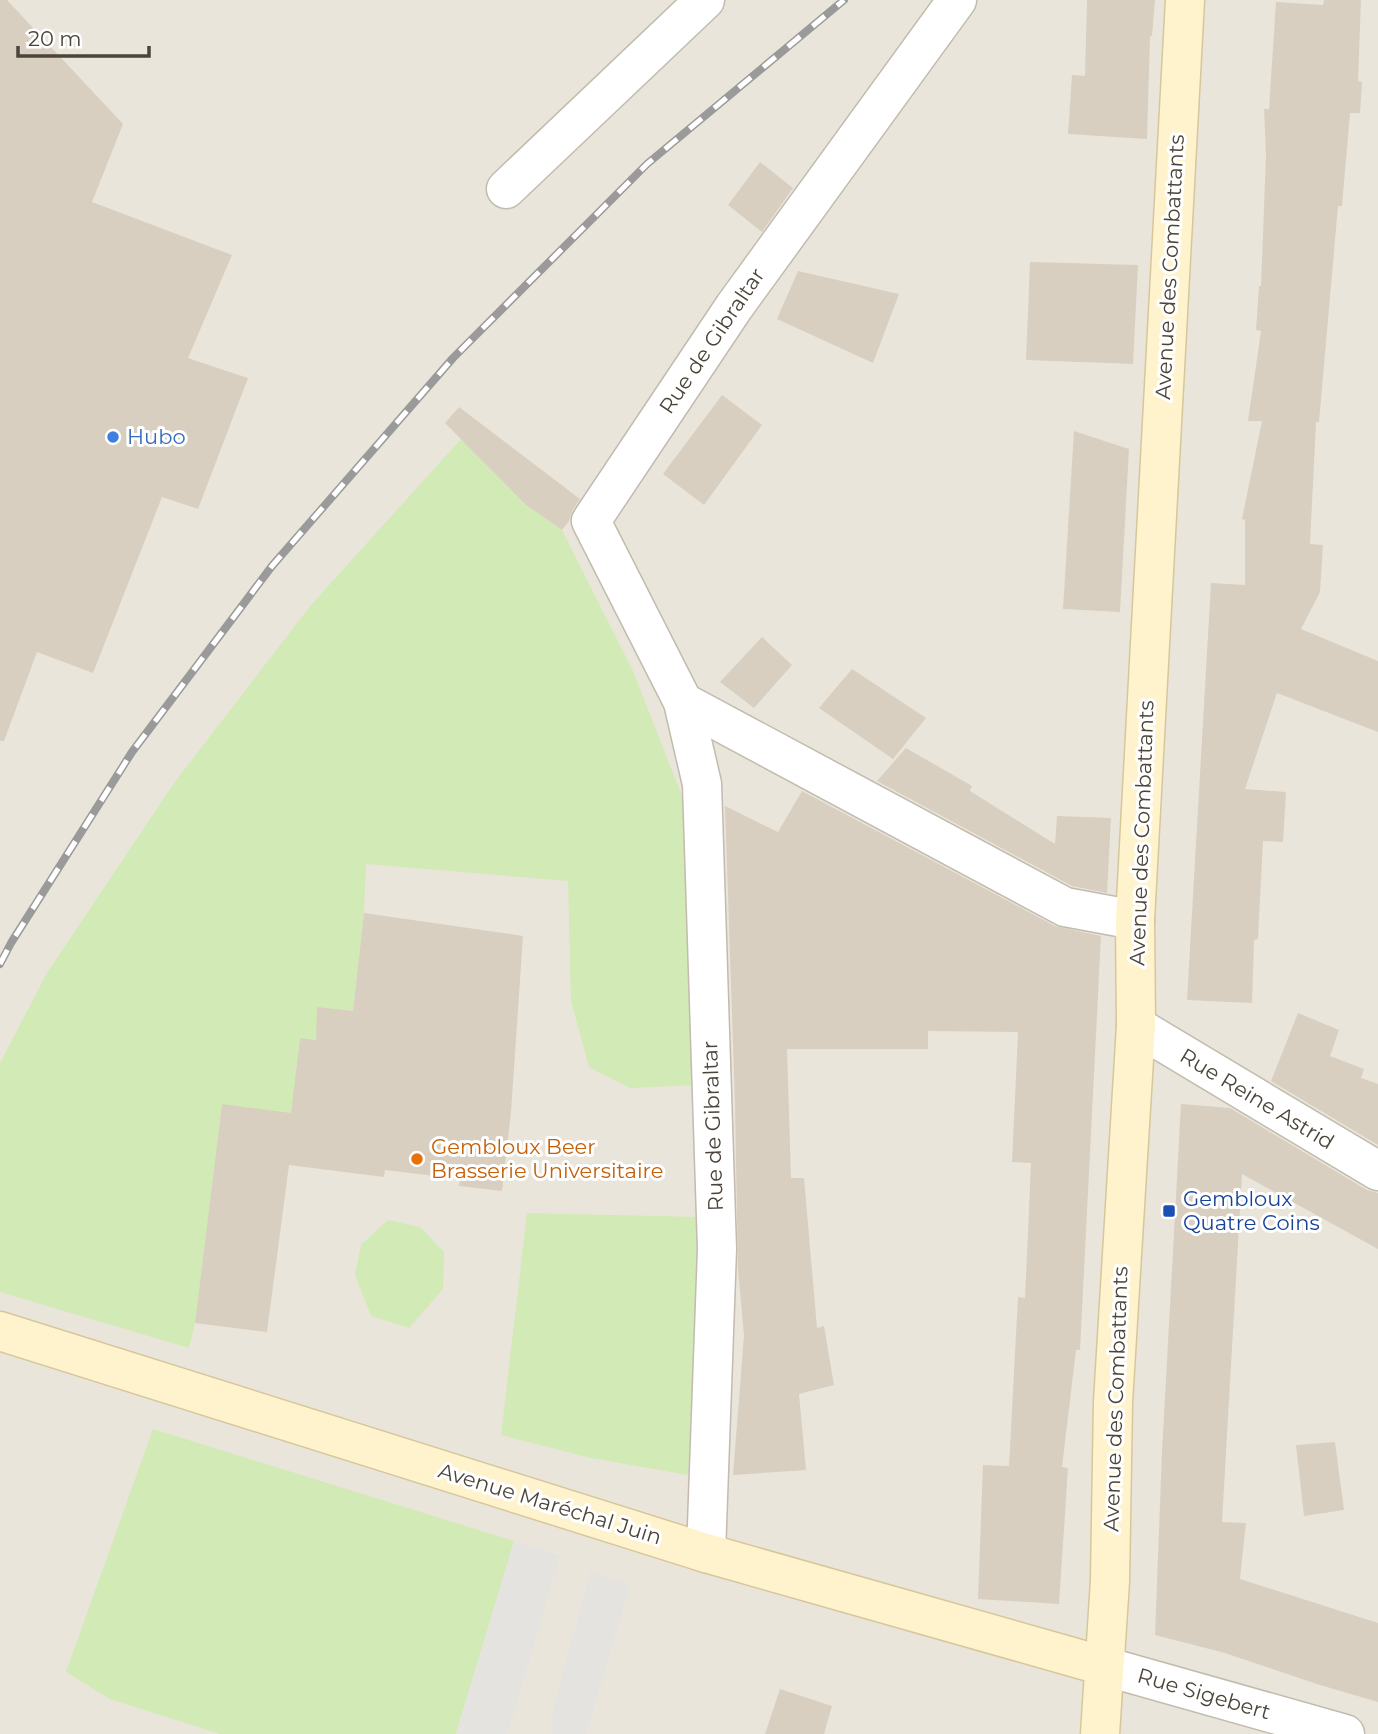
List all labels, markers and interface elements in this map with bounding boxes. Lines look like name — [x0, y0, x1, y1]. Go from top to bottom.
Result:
scale bar — [18, 14, 149, 58]
text: 20 m — [28, 26, 82, 51]
street label: Avenue des Combattants — [1150, 134, 1189, 400]
street label: Rue de Gibraltar — [654, 263, 770, 418]
place label: Hubo — [127, 424, 186, 449]
marker: Hubo — [105, 429, 121, 445]
street label: Avenue des Combattants — [1124, 700, 1159, 966]
street label: Rue de Gibraltar — [697, 1040, 728, 1212]
street label: Rue Reine Astrid — [1176, 1043, 1339, 1154]
place label: Gembloux Beer Brasserie Universitaire — [431, 1134, 663, 1183]
marker: Gembloux Beer Brasserie Universitaire — [409, 1151, 425, 1167]
place label: Gembloux Quatre Coins — [1183, 1186, 1320, 1235]
marker: Gembloux Quatre Coins — [1161, 1203, 1177, 1219]
street label: Avenue des Combattants — [1098, 1266, 1133, 1532]
street label: Avenue Maréchal Juin — [436, 1458, 665, 1549]
street label: Rue Sigebert — [1135, 1663, 1274, 1724]

